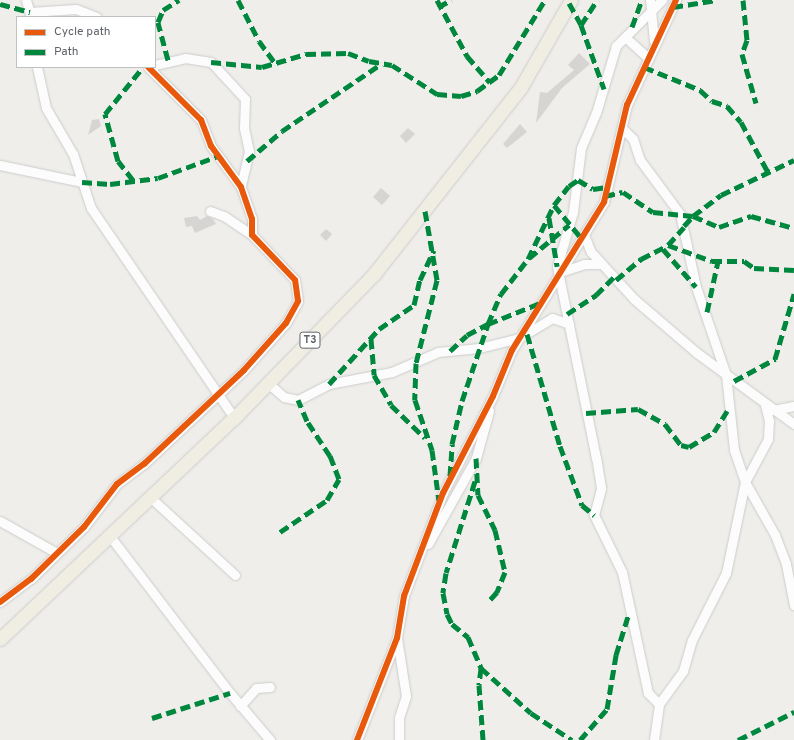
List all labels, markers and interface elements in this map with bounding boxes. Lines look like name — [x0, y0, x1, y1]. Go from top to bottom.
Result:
legend — [16, 16, 156, 68]
text: Cycle path — [54, 24, 111, 40]
text: Path — [54, 44, 79, 60]
road number: T3 — [299, 331, 321, 349]

